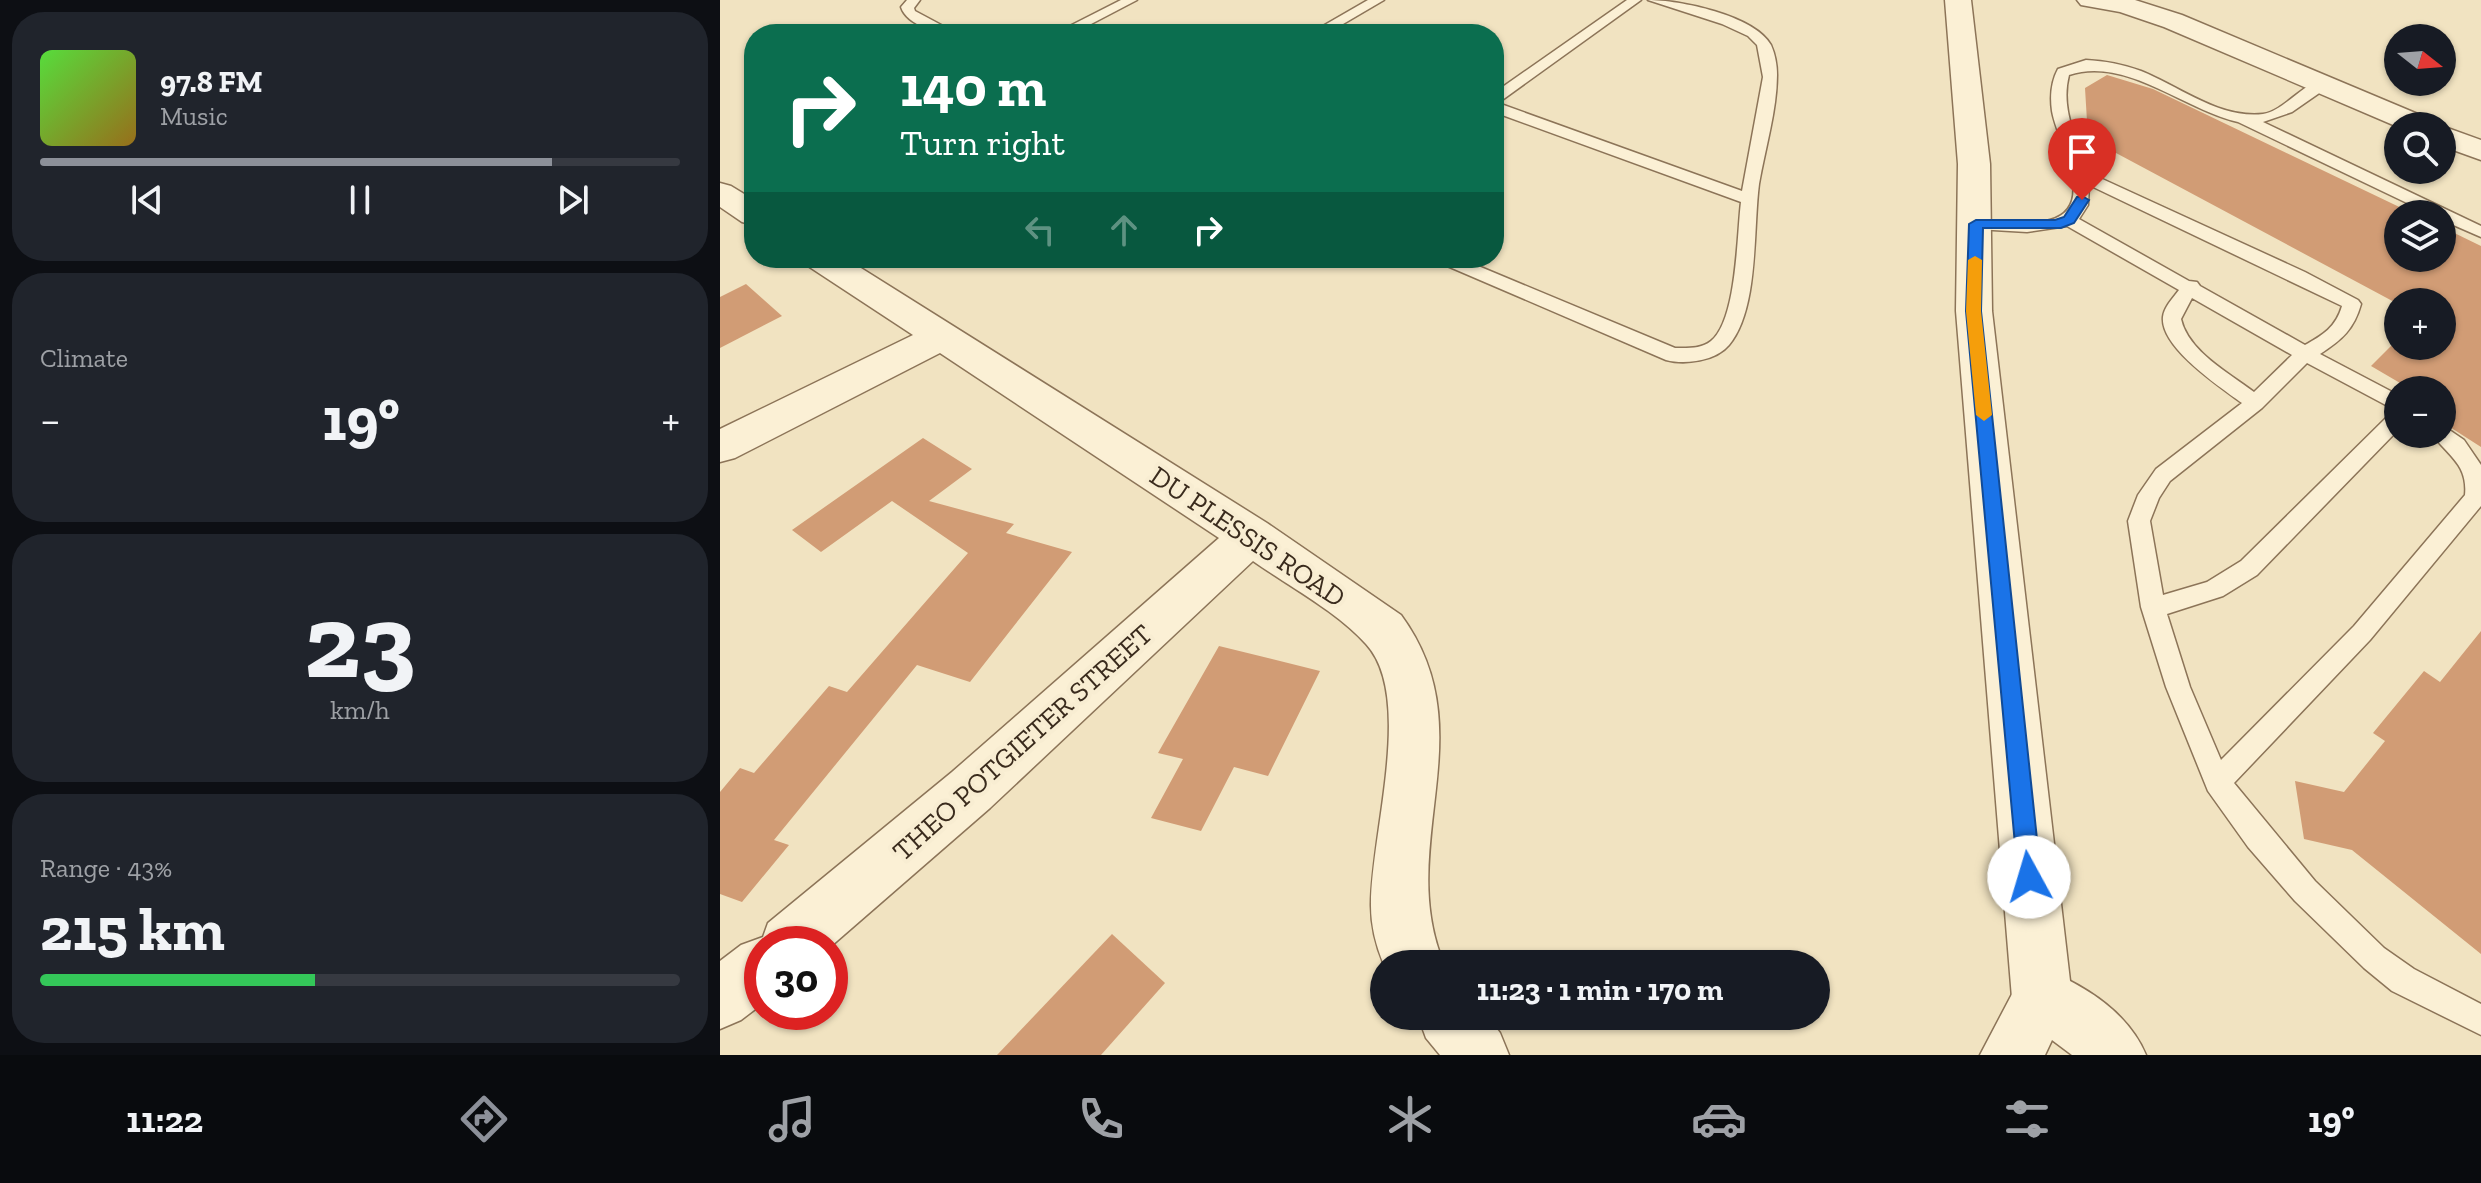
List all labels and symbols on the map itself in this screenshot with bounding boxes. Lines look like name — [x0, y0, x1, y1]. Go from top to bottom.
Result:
north arrow — [2384, 24, 2456, 96]
pin — [2048, 118, 2116, 200]
street label: DU PLESSIS ROAD — [1144, 459, 1352, 614]
street label: THEO POTGIETER STREET — [886, 617, 1159, 868]
position arrow — [1987, 835, 2071, 919]
speed limit sign: 30 — [744, 926, 848, 1030]

